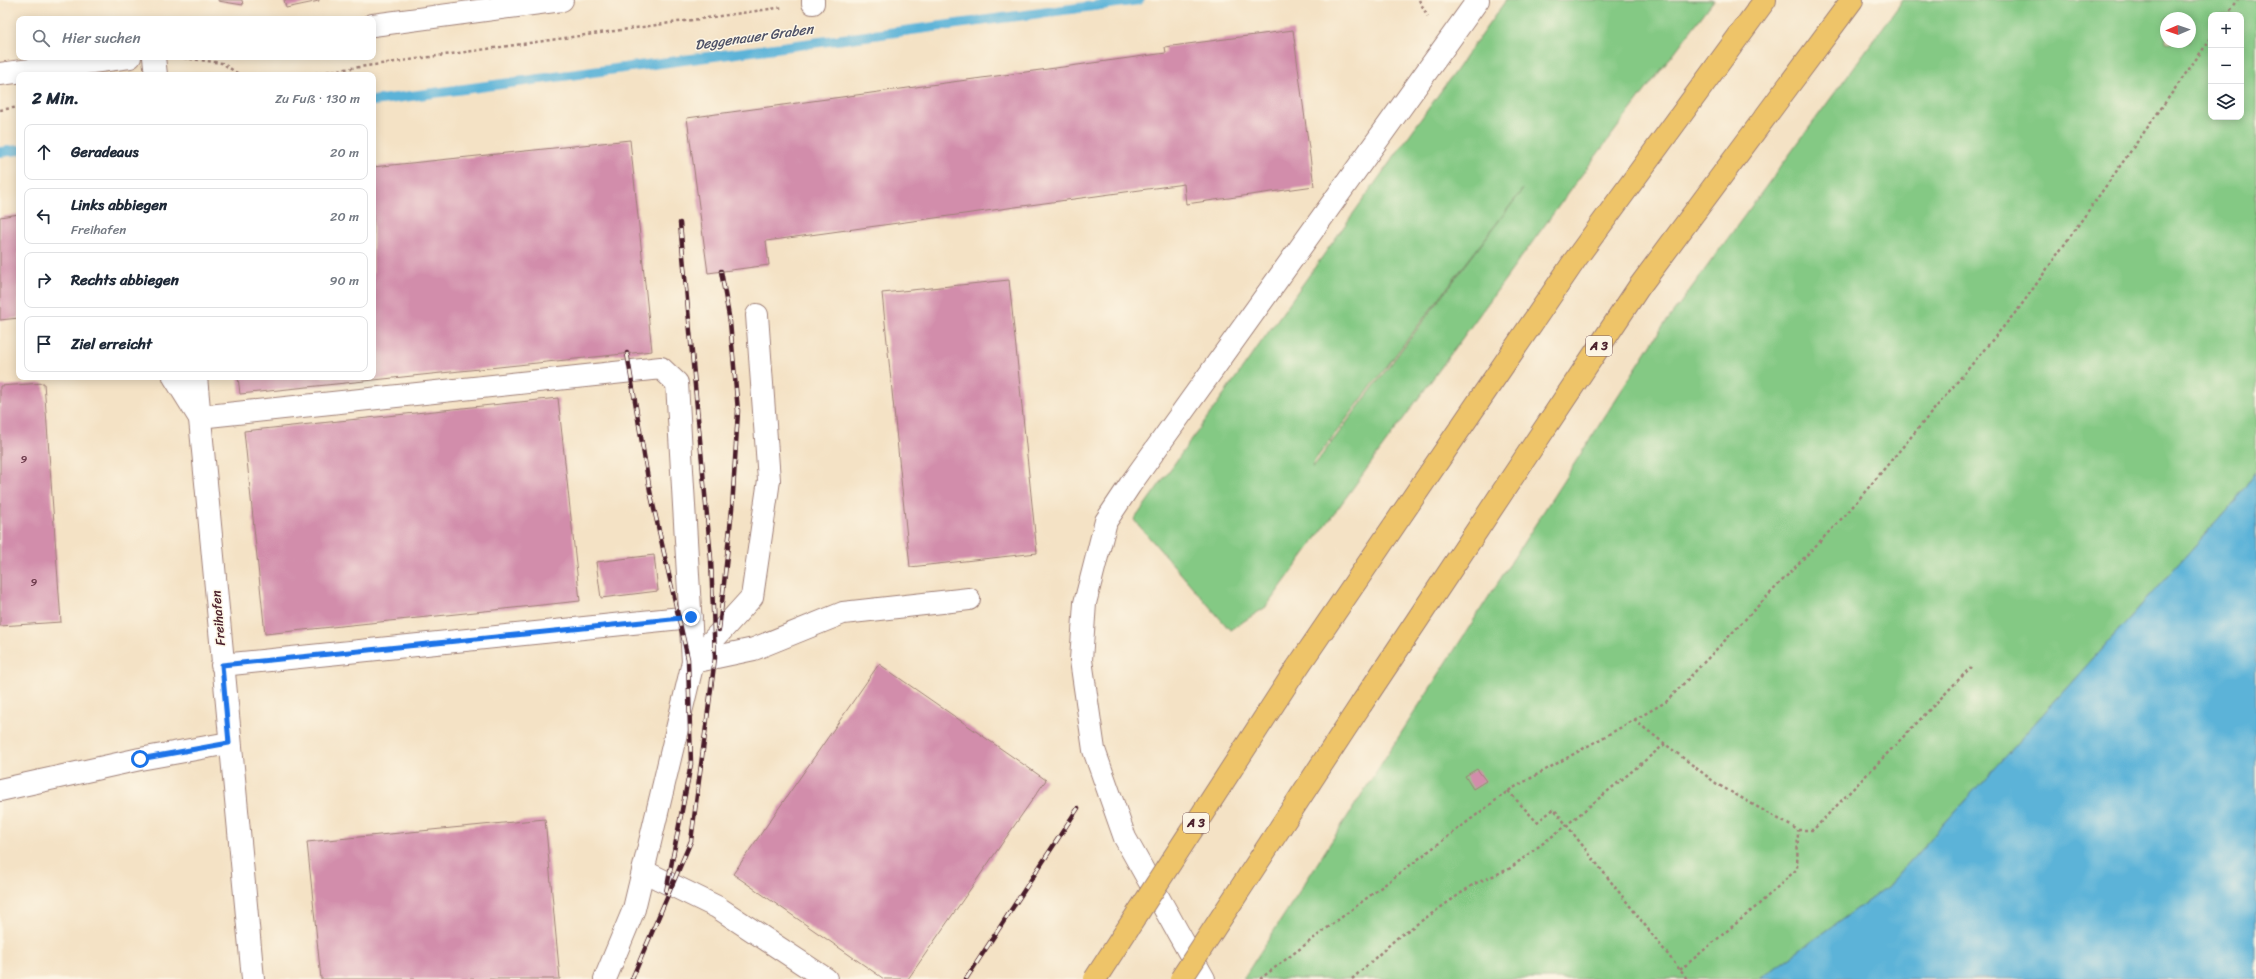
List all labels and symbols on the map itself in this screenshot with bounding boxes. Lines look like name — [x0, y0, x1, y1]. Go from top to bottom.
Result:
north arrow — [2160, 12, 2196, 48]
water label: Deggenauer Graben — [693, 16, 816, 58]
road number: A 3 — [1586, 336, 1612, 356]
house number: 9 — [21, 450, 28, 469]
house number: 9 — [31, 573, 38, 592]
street label: Freihafen — [204, 589, 232, 647]
route end — [682, 608, 700, 626]
route start — [131, 750, 149, 768]
road number: A 3 — [1183, 813, 1209, 833]

